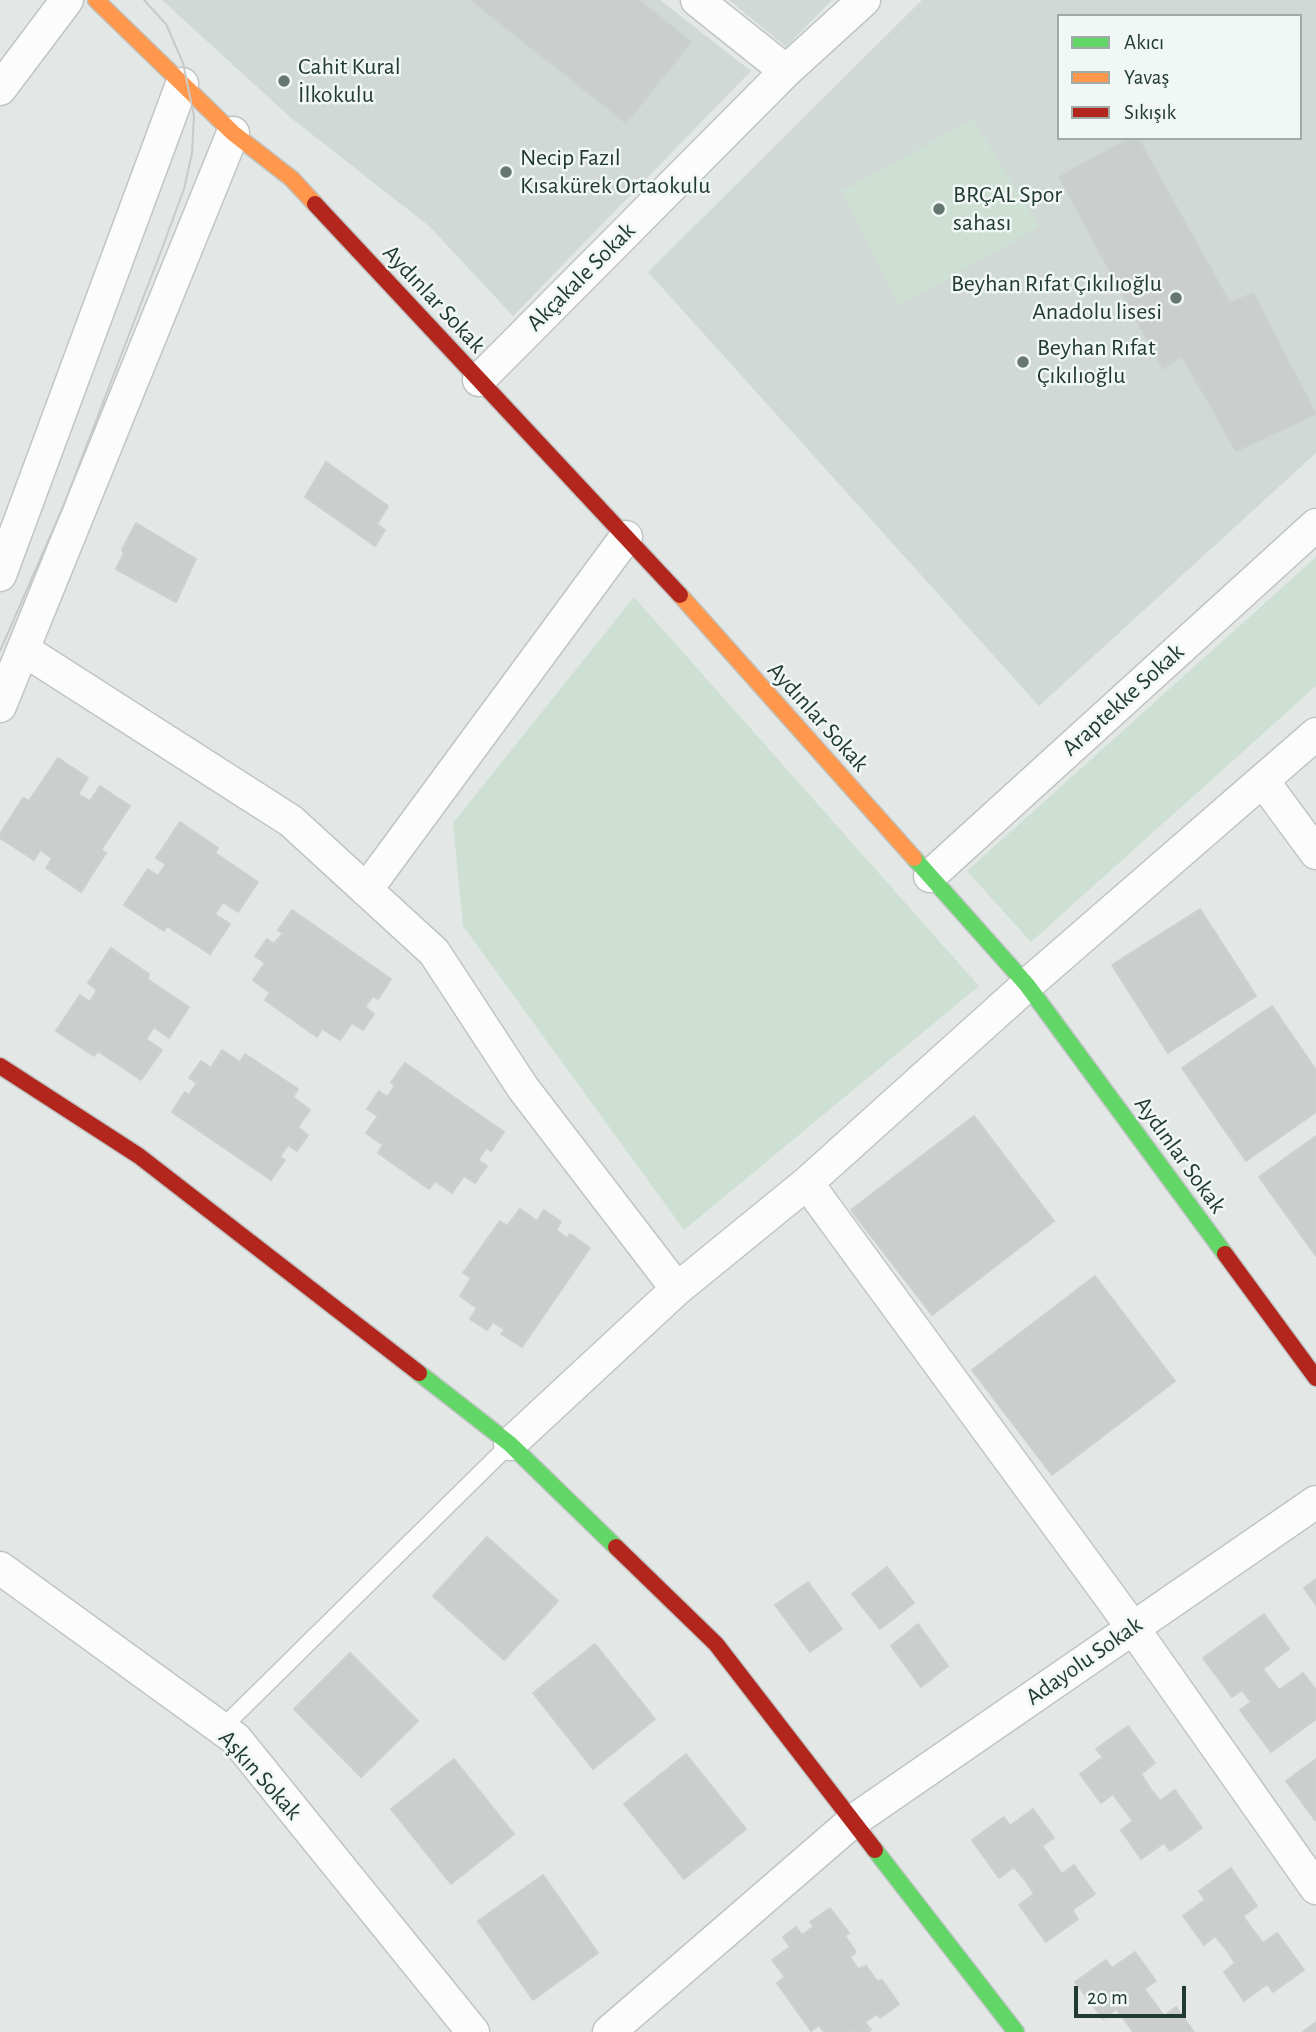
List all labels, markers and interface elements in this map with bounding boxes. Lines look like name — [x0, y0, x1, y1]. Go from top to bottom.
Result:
legend — [1057, 14, 1302, 140]
text: Akıcı — [1124, 32, 1164, 53]
place label: Cahit Kural İlkokulu — [298, 53, 401, 109]
text: Yavaş — [1124, 67, 1169, 88]
marker: Cahit Kural İlkokulu — [276, 73, 292, 89]
text: Sıkışık — [1124, 102, 1176, 123]
place label: Necip Fazıl Kısakürek Ortaokulu — [520, 144, 710, 200]
marker: Necip Fazıl Kısakürek Ortaokulu — [498, 164, 514, 180]
place label: BRÇAL Spor sahası — [953, 181, 1062, 237]
marker: BRÇAL Spor sahası — [931, 201, 947, 217]
street label: Akçakale Sokak — [521, 217, 641, 337]
street label: Aydınlar Sokak — [377, 239, 491, 359]
place label: Beyhan Rıfat Çıkılıoğlu Anadolu lisesi — [951, 270, 1162, 326]
marker: Beyhan Rıfat Çıkılıoğlu Anadolu lisesi — [1168, 290, 1184, 306]
place label: Beyhan Rıfat Çıkılıoğlu — [1037, 334, 1156, 390]
marker: Beyhan Rıfat Çıkılıoğlu — [1015, 354, 1031, 370]
street label: Araptekke Sokak — [1056, 638, 1190, 762]
street label: Aydınlar Sokak — [761, 656, 875, 778]
street label: Aydınlar Sokak — [1128, 1091, 1232, 1219]
street label: Adayolu Sokak — [1020, 1610, 1148, 1712]
street label: Aşkın Sokak — [212, 1724, 308, 1826]
scale bar — [1078, 1972, 1190, 2016]
text: 20 m — [1087, 1987, 1128, 2008]

